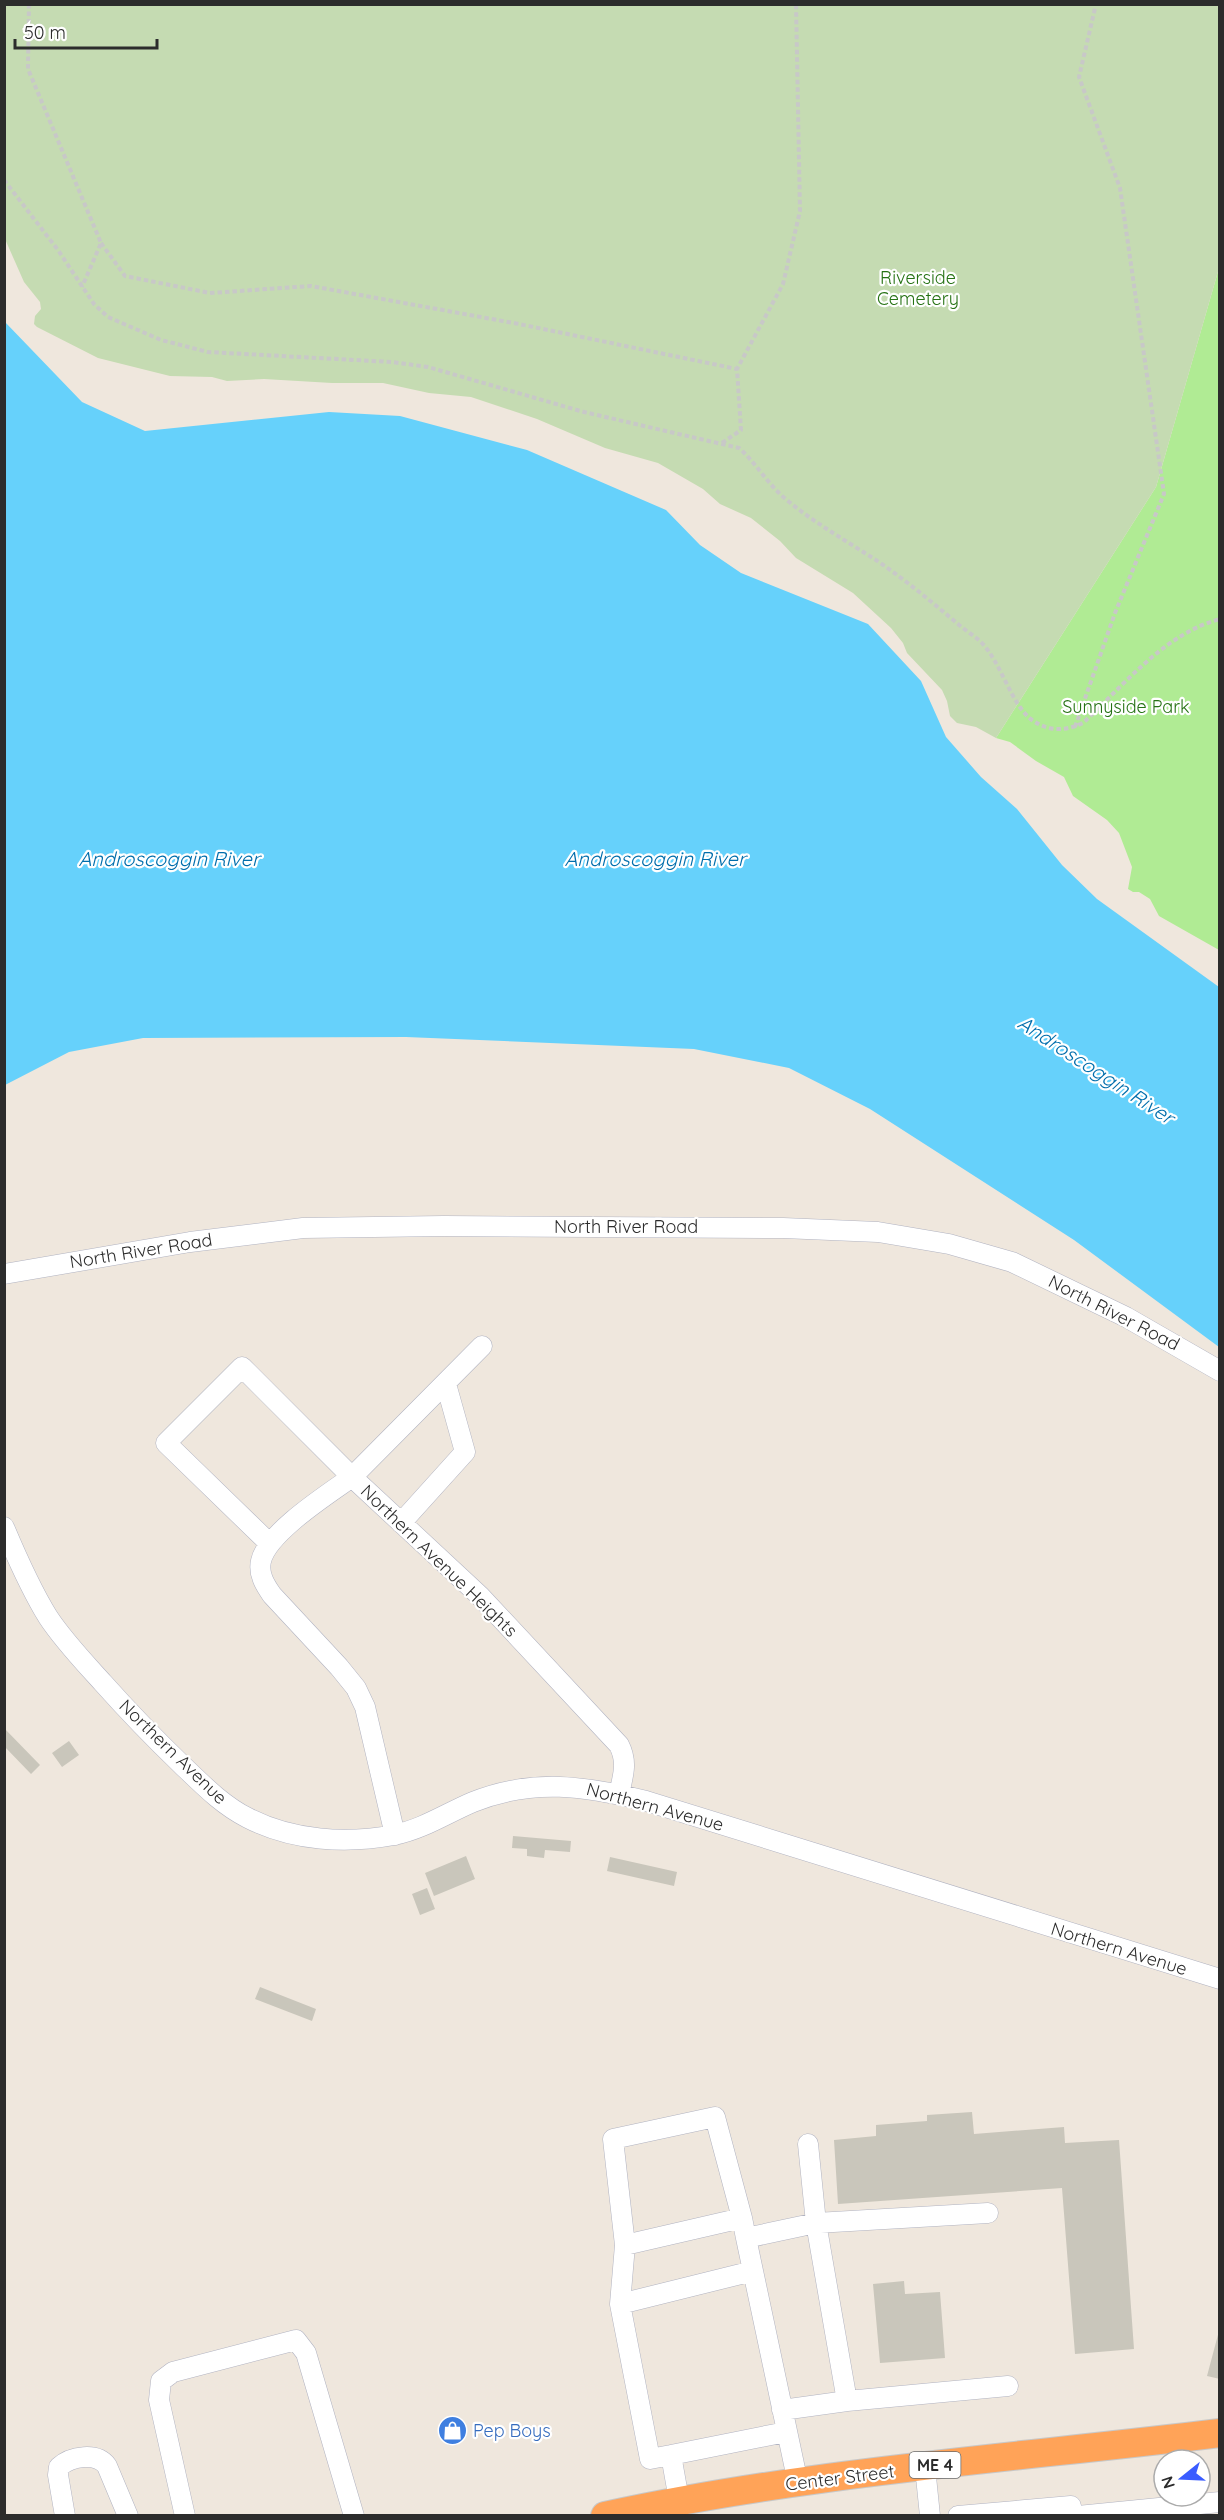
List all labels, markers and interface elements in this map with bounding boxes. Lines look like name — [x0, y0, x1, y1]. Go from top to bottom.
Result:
scale bar — [15, 12, 158, 50]
text: 50 m — [24, 21, 66, 44]
park label: Riverside Cemetery — [877, 266, 959, 310]
park label: Sunnyside Park — [1062, 695, 1190, 718]
water label: Androscoggin River — [78, 846, 262, 871]
water label: Androscoggin River — [564, 846, 748, 871]
water label: Androscoggin River — [1013, 1010, 1181, 1131]
street label: North River Road — [554, 1215, 698, 1238]
street label: North River Road — [68, 1228, 214, 1273]
street label: North River Road — [1045, 1270, 1184, 1356]
street label: Northern Avenue Heights — [356, 1480, 523, 1642]
street label: Northern Avenue — [115, 1694, 232, 1809]
street label: Northern Avenue — [584, 1777, 726, 1836]
street label: Northern Avenue — [1048, 1917, 1190, 1980]
shop icon: Pep Boys — [436, 2415, 468, 2447]
place label: Pep Boys — [473, 2419, 551, 2442]
north arrow — [1152, 2448, 1212, 2508]
road number: ME 4 — [910, 2452, 960, 2478]
street label: Center Street — [784, 2459, 896, 2496]
text: N — [1156, 2474, 1179, 2491]

